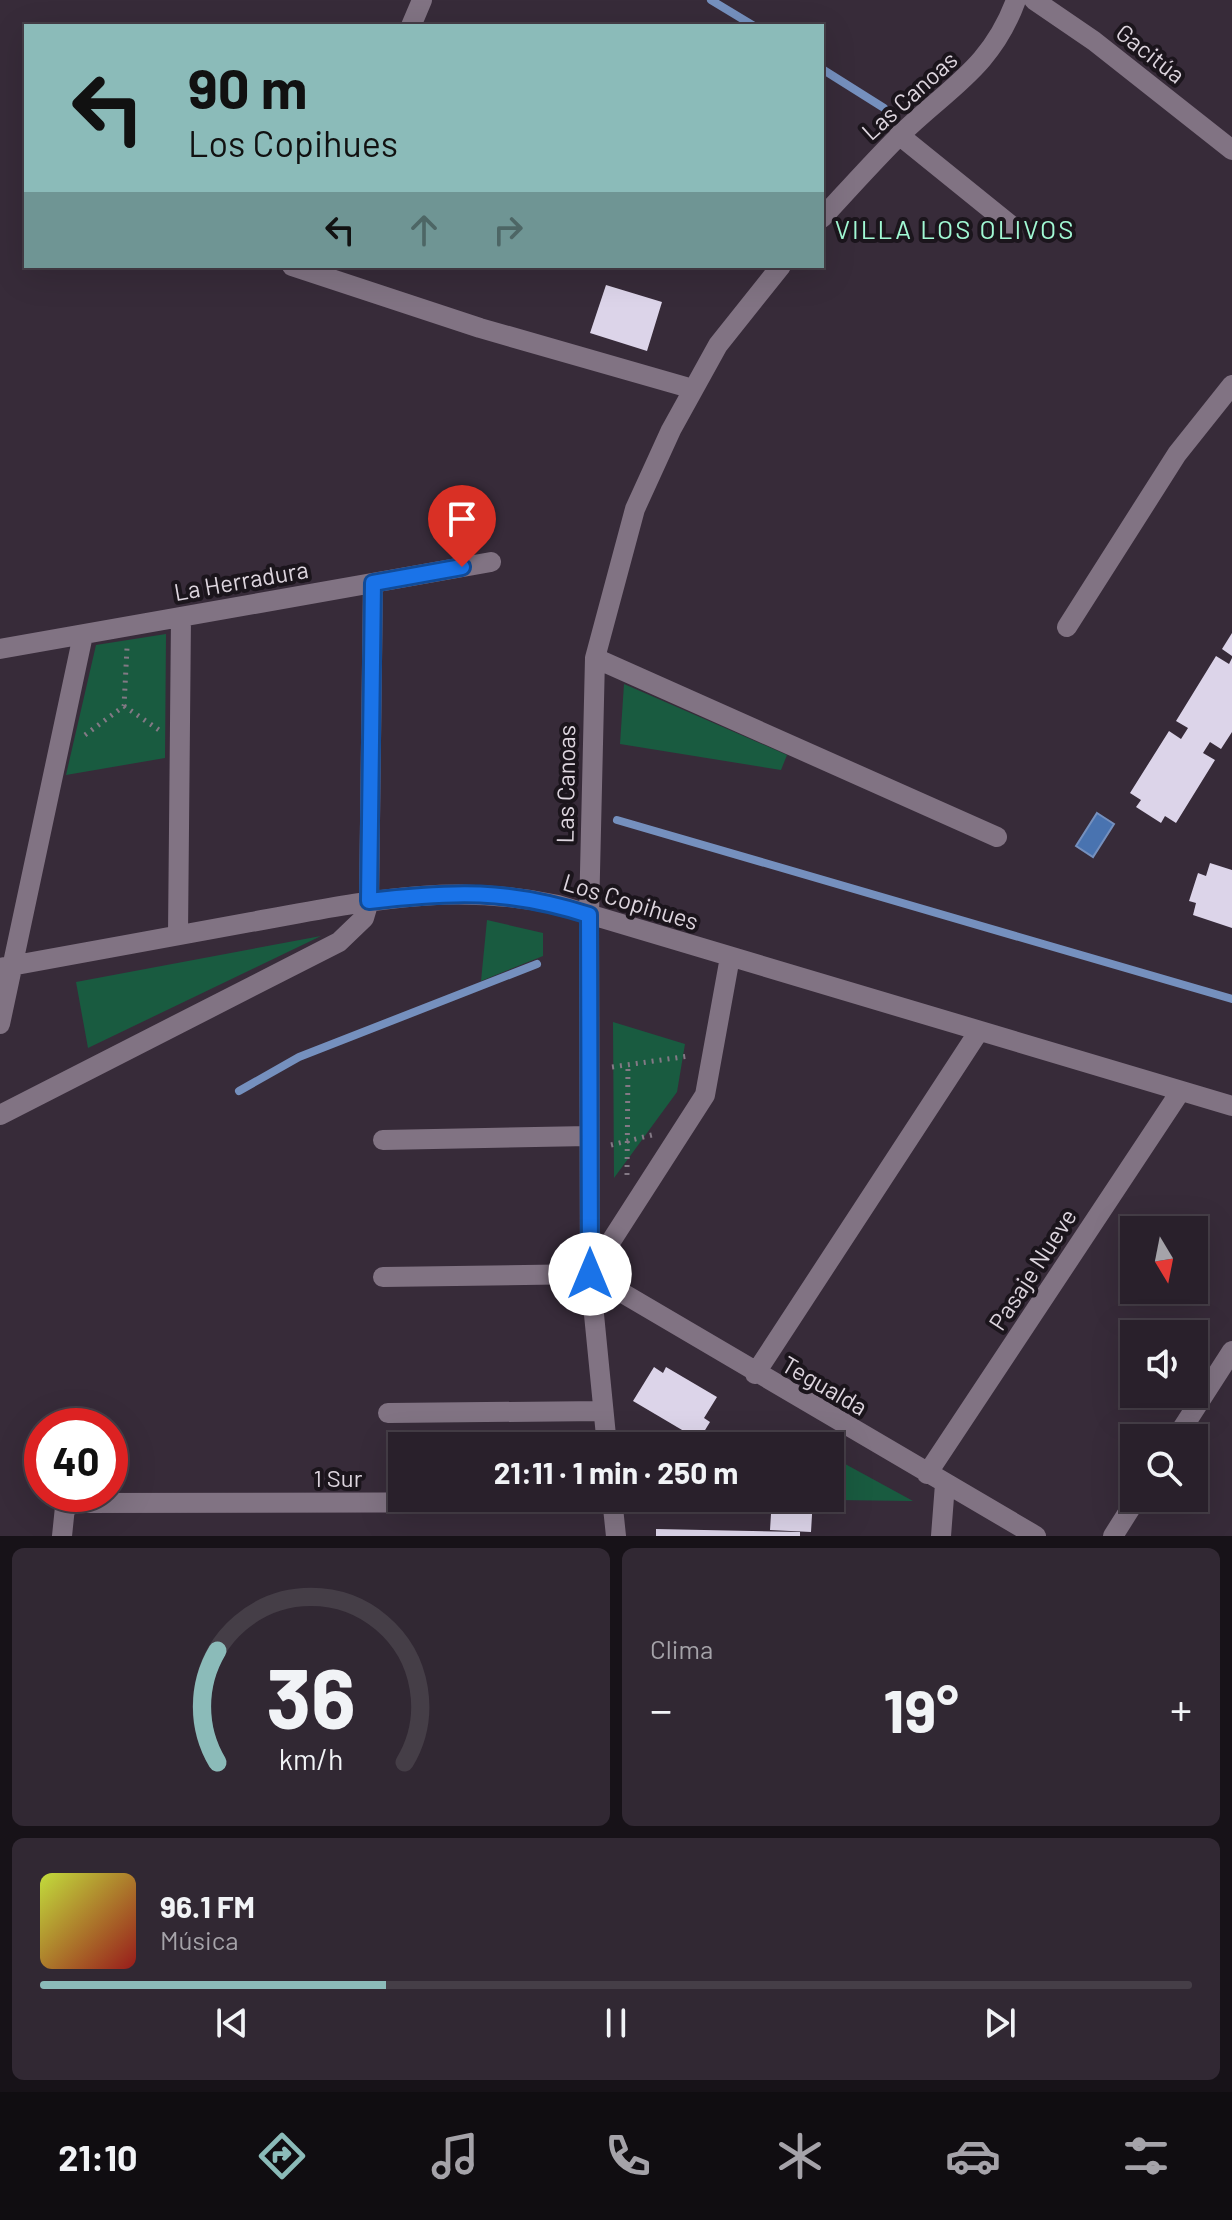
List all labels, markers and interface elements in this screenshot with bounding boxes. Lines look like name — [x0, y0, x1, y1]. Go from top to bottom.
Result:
street label: Gacitúa — [1111, 17, 1191, 89]
street label: Las Canoas — [855, 45, 963, 145]
text: 90 m — [188, 53, 308, 120]
icon: left — [56, 56, 160, 160]
text: Los Copihues — [188, 121, 398, 164]
icon: left — [318, 208, 362, 252]
icon: ahead — [402, 208, 446, 252]
icon: right — [486, 208, 530, 252]
district label: VILLA LOS OLIVOS — [835, 213, 1075, 244]
pin — [428, 485, 496, 567]
icon: arrive — [440, 497, 484, 541]
street label: La Herradura — [172, 554, 310, 606]
street label: Las Canoas — [549, 724, 581, 844]
street label: Los Copihues — [560, 867, 702, 935]
street label: Pasaje Nueve — [982, 1203, 1082, 1335]
north arrow — [1120, 1216, 1208, 1304]
map controls — [1120, 1216, 1208, 1512]
position arrow — [548, 1232, 632, 1316]
button: sound — [1120, 1320, 1208, 1408]
street label: Tegualda — [777, 1349, 873, 1421]
speed limit sign: 40 — [24, 1408, 128, 1512]
button: search — [1120, 1424, 1208, 1512]
text: 21:11 · 1 min · 250 m — [494, 1454, 738, 1490]
street label: 1 Sur — [314, 1463, 363, 1492]
text: Clima — [650, 1633, 713, 1664]
text: 36 — [266, 1646, 356, 1746]
text: 19° — [883, 1673, 959, 1745]
text: − — [650, 1682, 672, 1735]
text: + — [1170, 1682, 1192, 1735]
text: km/h — [279, 1741, 343, 1776]
text: 96.1 FM — [160, 1888, 255, 1924]
text: Música — [160, 1924, 239, 1955]
icon: previous — [210, 2001, 254, 2045]
icon: pause — [594, 2001, 638, 2045]
icon: next — [978, 2001, 1022, 2045]
icon: directions — [254, 2128, 310, 2184]
icon: music — [427, 2128, 483, 2184]
icon: phone — [600, 2128, 656, 2184]
icon: climate — [772, 2128, 828, 2184]
icon: car — [945, 2128, 1001, 2184]
icon: filters — [1118, 2128, 1174, 2184]
text: 21:10 — [58, 2135, 137, 2178]

